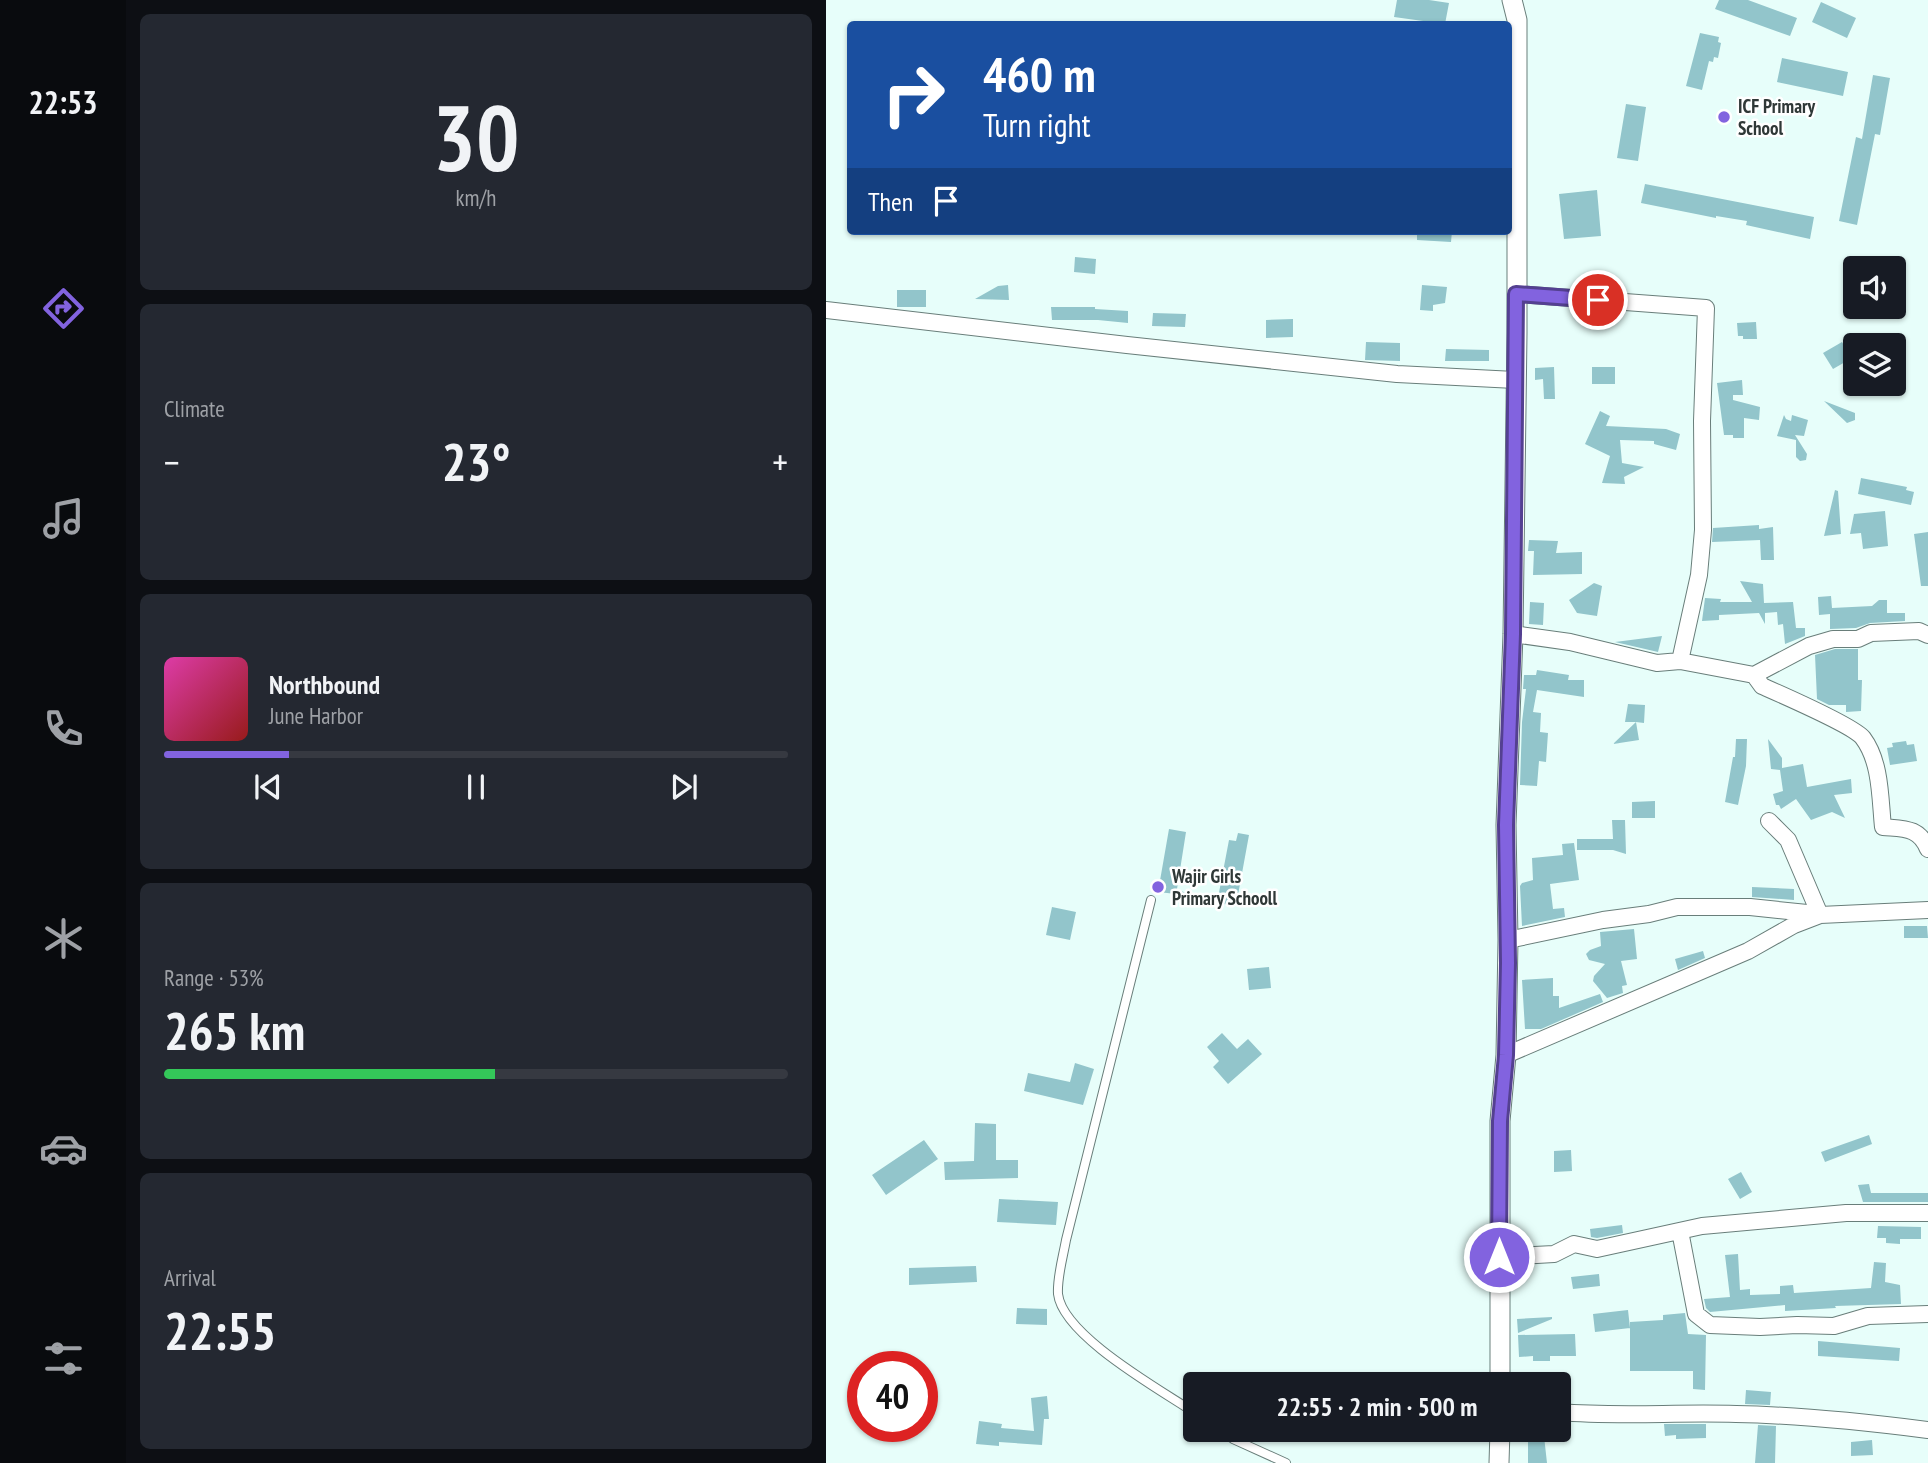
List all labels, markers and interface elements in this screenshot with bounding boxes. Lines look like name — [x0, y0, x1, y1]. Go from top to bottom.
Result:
text: 460 m — [983, 42, 1096, 106]
icon: right — [868, 49, 959, 140]
text: 30 — [433, 78, 520, 196]
text: 22:53 — [28, 81, 98, 123]
place label: ICF Primary School — [1738, 94, 1816, 140]
text: Turn right — [983, 104, 1091, 146]
marker: ICF Primary School — [1716, 109, 1732, 125]
icon: arrive — [927, 182, 965, 220]
text: km/h — [456, 183, 496, 212]
text: Then — [868, 185, 913, 218]
map controls — [1843, 256, 1906, 396]
button: sound — [1843, 256, 1906, 319]
pin — [1568, 270, 1628, 330]
icon: arrive — [1579, 281, 1617, 319]
icon: directions — [39, 284, 88, 333]
button: layers — [1843, 333, 1906, 396]
text: Climate — [164, 394, 225, 423]
text: 23° — [442, 428, 510, 495]
text: − — [164, 437, 180, 486]
text: + — [772, 437, 788, 486]
icon: music — [39, 494, 88, 543]
text: Northbound — [269, 668, 380, 701]
text: June Harbor — [269, 701, 363, 730]
icon: phone — [39, 704, 88, 753]
icon: previous — [249, 768, 287, 806]
icon: pause — [457, 768, 495, 806]
icon: next — [665, 768, 703, 806]
place label: Wajir Girls Primary Schooll — [1171, 864, 1277, 910]
marker: Wajir Girls Primary Schooll — [1150, 879, 1166, 895]
icon: climate — [39, 914, 88, 963]
text: Range · 53% — [164, 963, 264, 992]
text: 265 km — [164, 997, 305, 1064]
icon: car — [39, 1124, 88, 1173]
position arrow — [1462, 1220, 1536, 1294]
text: Arrival — [164, 1263, 216, 1292]
text: 22:55 — [164, 1297, 276, 1364]
icon: filters — [39, 1334, 88, 1383]
speed limit sign: 40 — [847, 1351, 938, 1442]
text: 22:55 · 2 min · 500 m — [1277, 1390, 1477, 1423]

